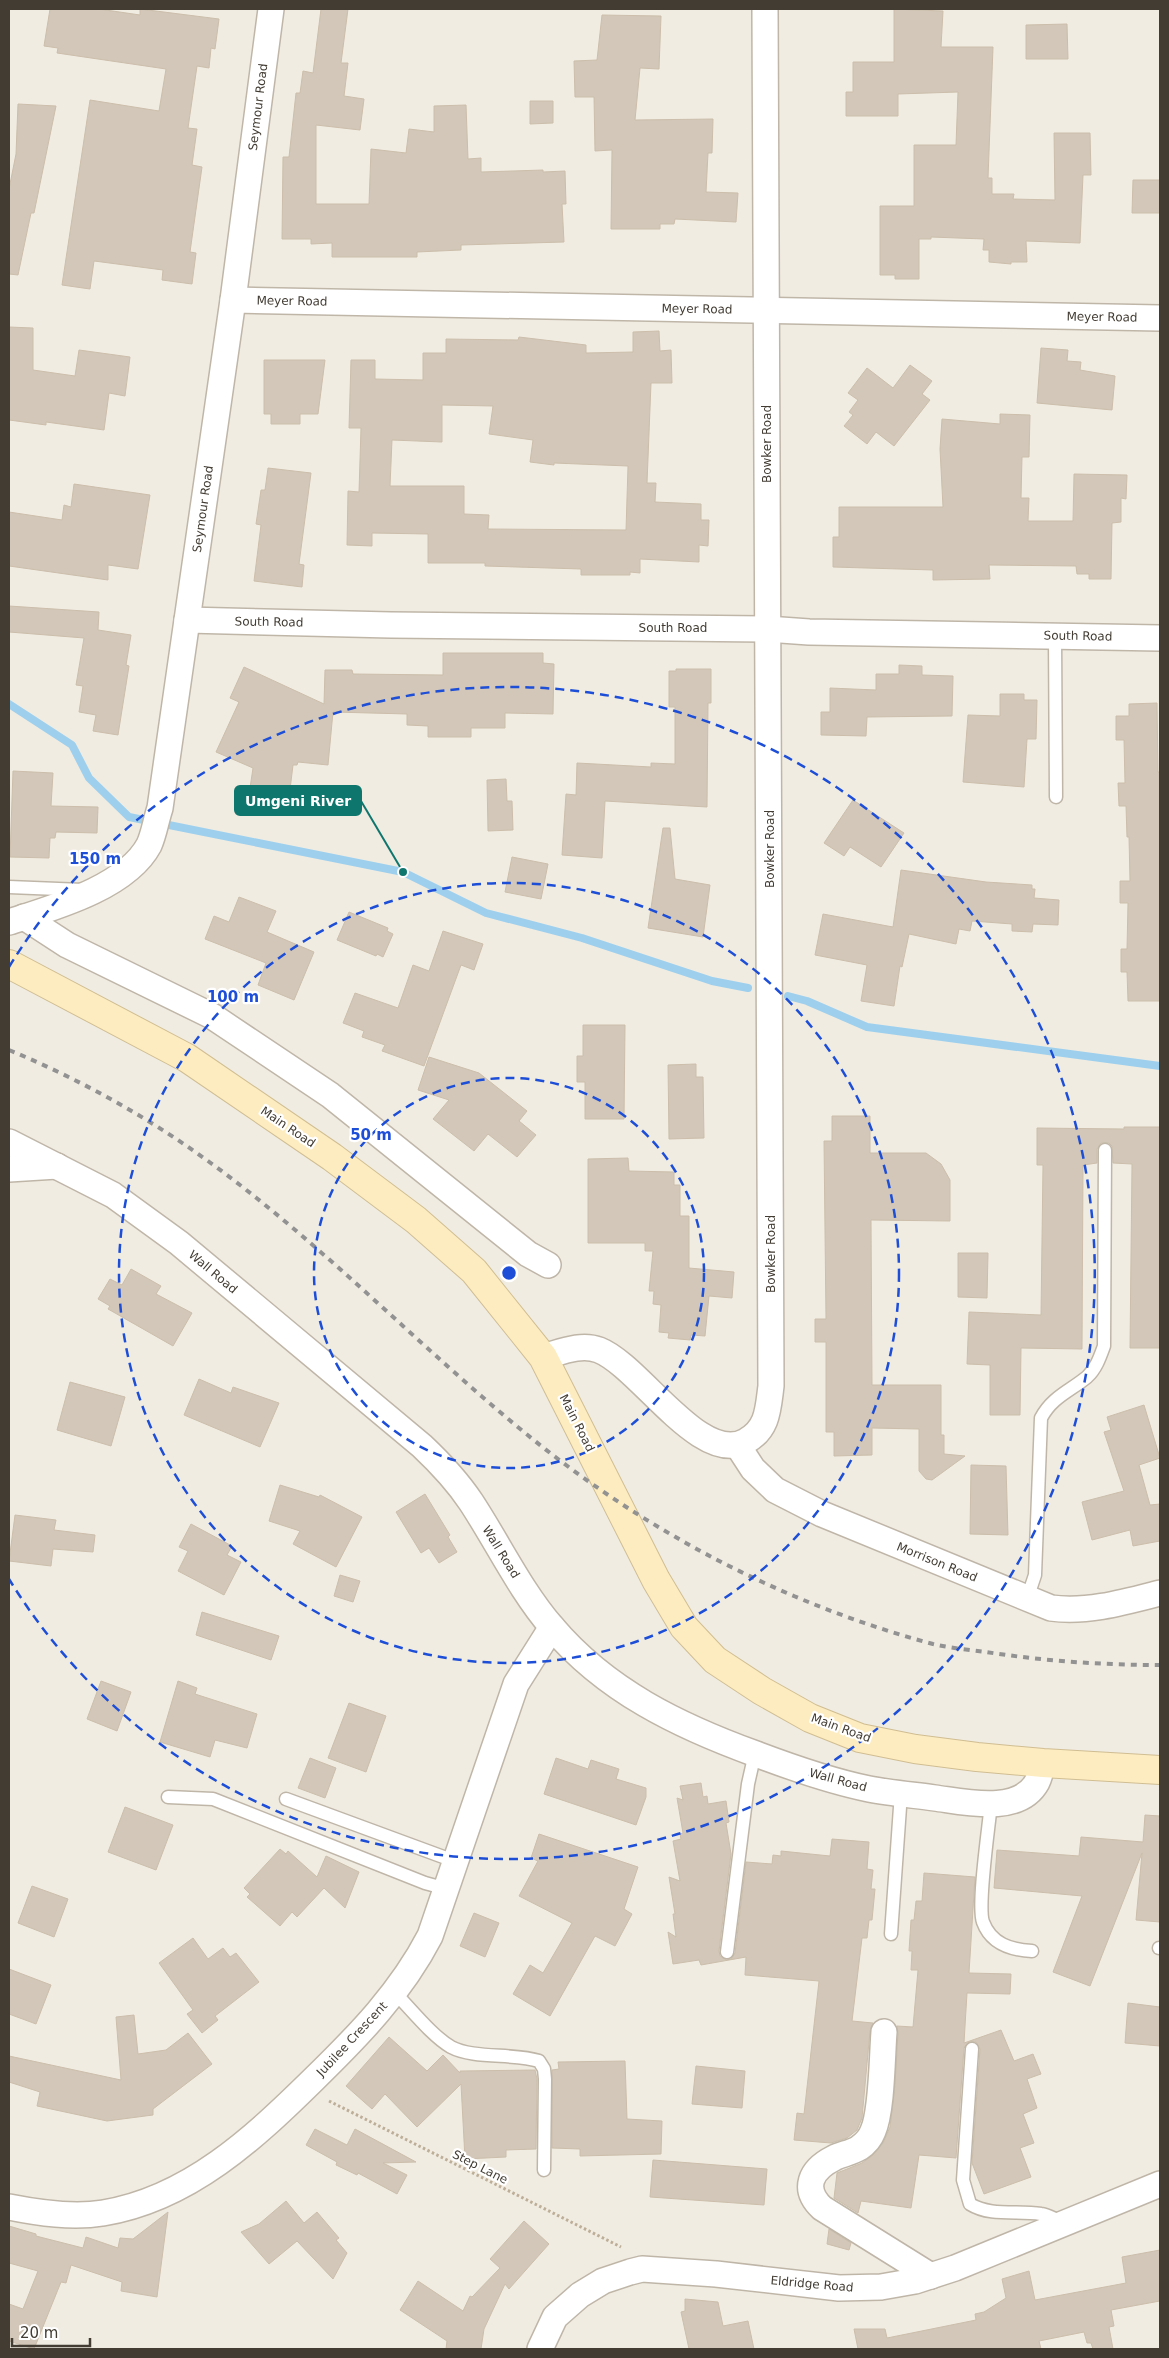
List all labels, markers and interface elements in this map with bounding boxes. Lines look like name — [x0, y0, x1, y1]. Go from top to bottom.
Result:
street label: Seymour Road — [246, 63, 270, 151]
street label: Meyer Road — [256, 293, 328, 309]
street label: Meyer Road — [661, 301, 733, 317]
street label: Meyer Road — [1066, 309, 1138, 325]
street label: Bowker Road — [760, 405, 774, 483]
street label: Seymour Road — [190, 465, 216, 553]
street label: South Road — [234, 614, 304, 630]
street label: South Road — [639, 621, 707, 635]
street label: South Road — [1043, 628, 1113, 644]
callout: Umgeni River — [235, 786, 361, 815]
text: Umgeni River — [245, 793, 351, 809]
street label: Bowker Road — [763, 810, 777, 888]
text: 150 m — [69, 850, 121, 868]
text: 100 m — [207, 988, 259, 1006]
street label: Main Road — [258, 1104, 318, 1150]
text: 50 m — [350, 1126, 392, 1144]
street label: Bowker Road — [764, 1215, 778, 1293]
street label: Wall Road — [186, 1248, 240, 1296]
centre of rings — [500, 1264, 518, 1282]
street label: Main Road — [557, 1392, 597, 1454]
street label: Wall Road — [479, 1523, 523, 1581]
street label: Morrison Road — [895, 1539, 979, 1585]
street label: Main Road — [809, 1711, 873, 1745]
street label: Wall Road — [808, 1766, 868, 1794]
street label: Jubilee Crescent — [313, 1999, 390, 2080]
street label: Step Lane — [450, 2147, 510, 2187]
street label: Eldridge Road — [770, 2273, 854, 2295]
scale bar — [12, 2316, 90, 2348]
text: 20 m — [20, 2324, 58, 2342]

